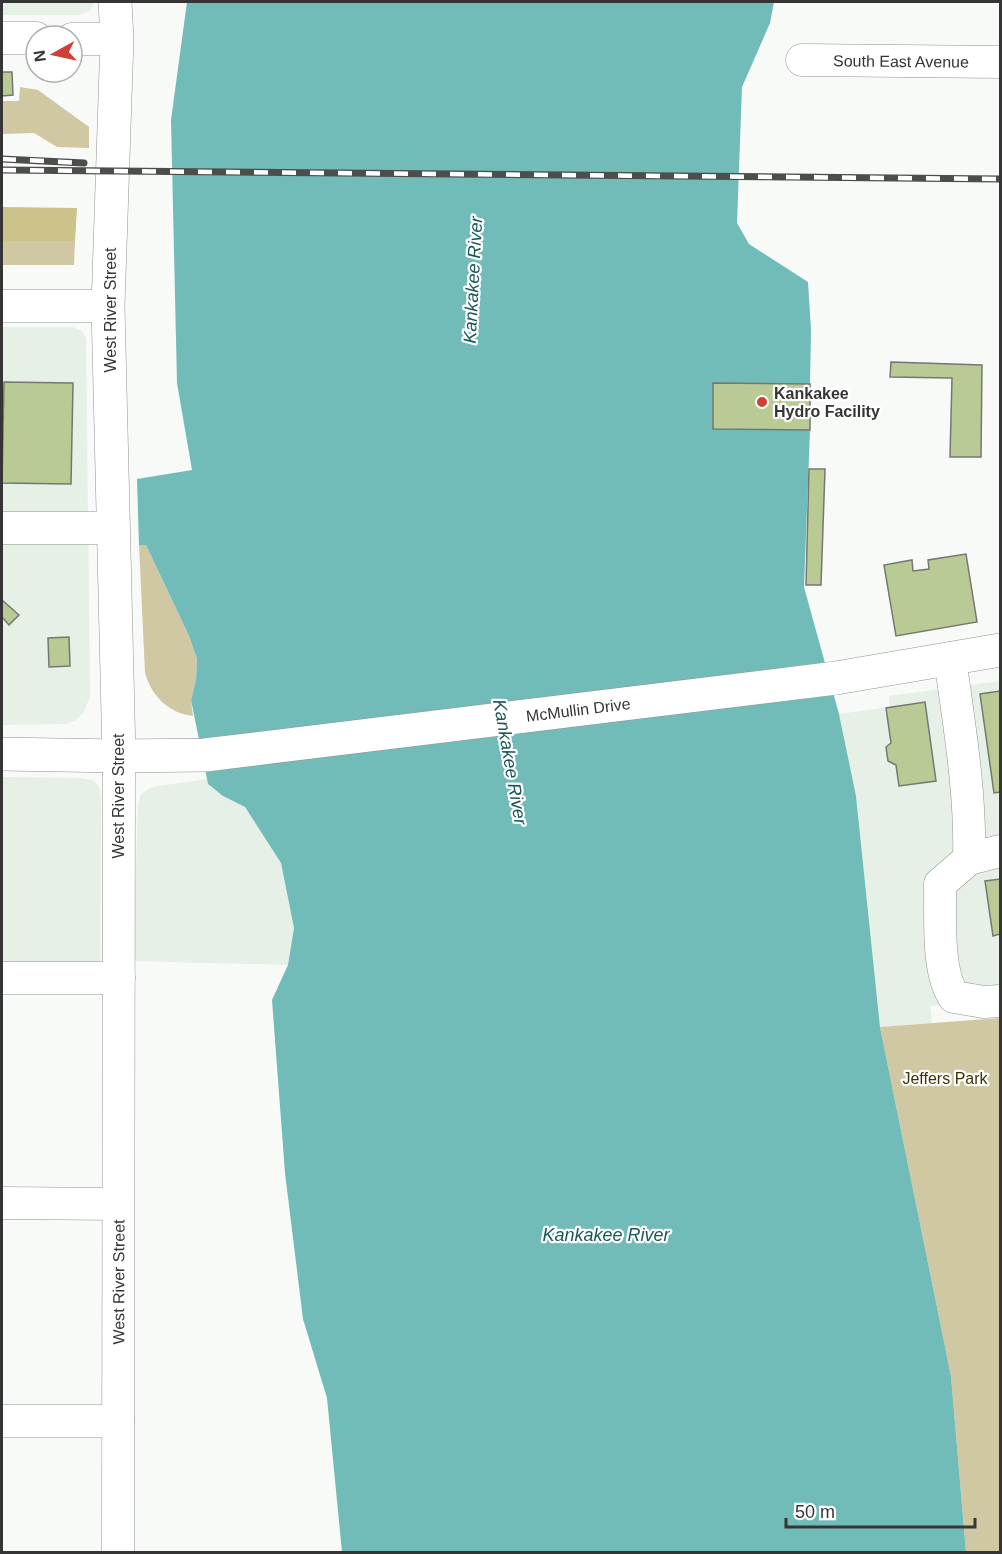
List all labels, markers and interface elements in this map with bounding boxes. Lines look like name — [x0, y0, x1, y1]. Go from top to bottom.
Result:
north arrow — [24, 24, 84, 84]
text: N — [30, 49, 49, 63]
street label: South East Avenue — [833, 52, 969, 70]
water label: Kankakee River — [460, 215, 486, 344]
street label: West River Street — [102, 247, 119, 373]
place label: Kankakee Hydro Facility — [774, 385, 880, 420]
marker: Kankakee Hydro Facility — [755, 395, 769, 409]
street label: McMullin Drive — [525, 695, 631, 724]
water label: Kankakee River — [489, 698, 531, 827]
street label: West River Street — [110, 733, 127, 859]
park label: Jeffers Park — [902, 1070, 989, 1087]
street label: West River Street — [110, 1219, 127, 1345]
water label: Kankakee River — [542, 1225, 671, 1245]
scale bar — [786, 1491, 975, 1529]
text: 50 m — [795, 1502, 835, 1522]

